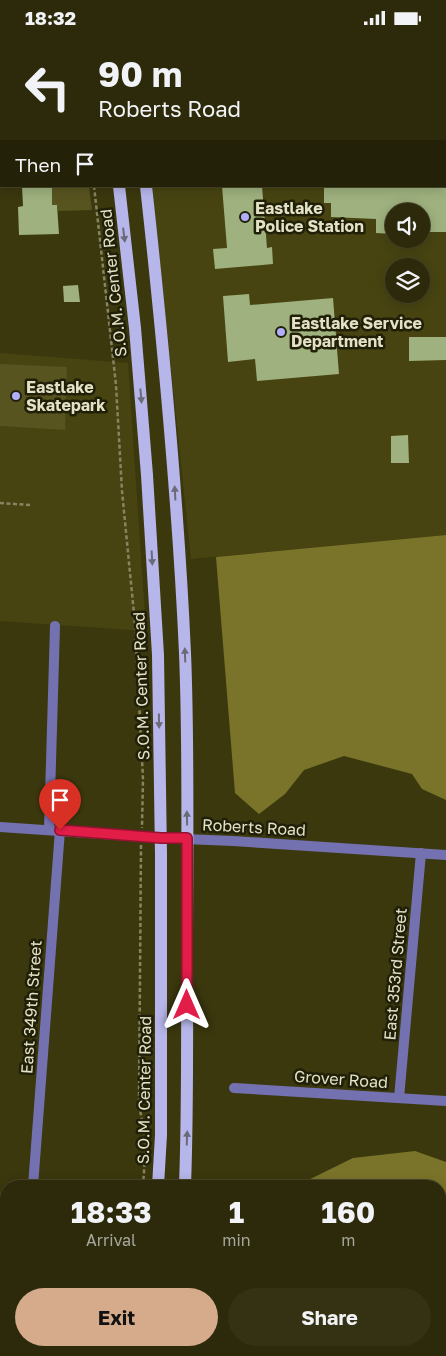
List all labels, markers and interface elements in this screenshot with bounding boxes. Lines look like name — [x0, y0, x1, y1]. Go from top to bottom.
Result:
text: 18:32 — [25, 6, 76, 29]
text: 90 m — [98, 53, 182, 95]
icon: left — [15, 55, 80, 120]
text: Roberts Road — [98, 95, 241, 122]
icon: arrive — [71, 150, 99, 178]
text: Then — [15, 153, 61, 176]
place label: Eastlake Police Station — [255, 198, 364, 236]
map controls — [385, 203, 430, 303]
button: sound — [385, 203, 430, 248]
street label: S.O.M. Center Road — [95, 208, 131, 358]
marker: Eastlake Police Station — [239, 211, 251, 223]
one-way arrow — [120, 227, 128, 243]
button: layers — [385, 258, 430, 303]
place label: Eastlake Service Department — [291, 313, 422, 351]
marker: Eastlake Service Department — [275, 326, 287, 338]
place label: Eastlake Skatepark — [26, 377, 106, 415]
one-way arrow — [137, 389, 145, 405]
marker: Eastlake Skatepark — [10, 390, 22, 402]
one-way arrow — [171, 485, 179, 501]
one-way arrow — [149, 551, 157, 567]
street label: S.O.M. Center Road — [128, 611, 154, 761]
one-way arrow — [180, 647, 188, 663]
one-way arrow — [155, 713, 163, 729]
pin — [39, 779, 81, 830]
icon: arrive — [46, 786, 74, 814]
one-way arrow — [183, 809, 191, 825]
street label: Roberts Road — [202, 814, 306, 840]
street label: East 353rd Street — [379, 907, 411, 1041]
street label: East 349th Street — [16, 940, 46, 1074]
position arrow — [160, 978, 212, 1030]
street label: S.O.M. Center Road — [133, 1016, 155, 1164]
street label: Grover Road — [293, 1066, 389, 1092]
one-way arrow — [183, 1129, 191, 1145]
text: 18:33 — [71, 1194, 152, 1230]
text: 1 — [229, 1194, 244, 1230]
text: 160 — [321, 1194, 375, 1230]
text: Arrival — [86, 1230, 136, 1250]
text: min — [222, 1230, 251, 1250]
text: m — [341, 1230, 355, 1250]
button: Exit — [15, 1288, 218, 1346]
button: Share — [228, 1288, 431, 1346]

